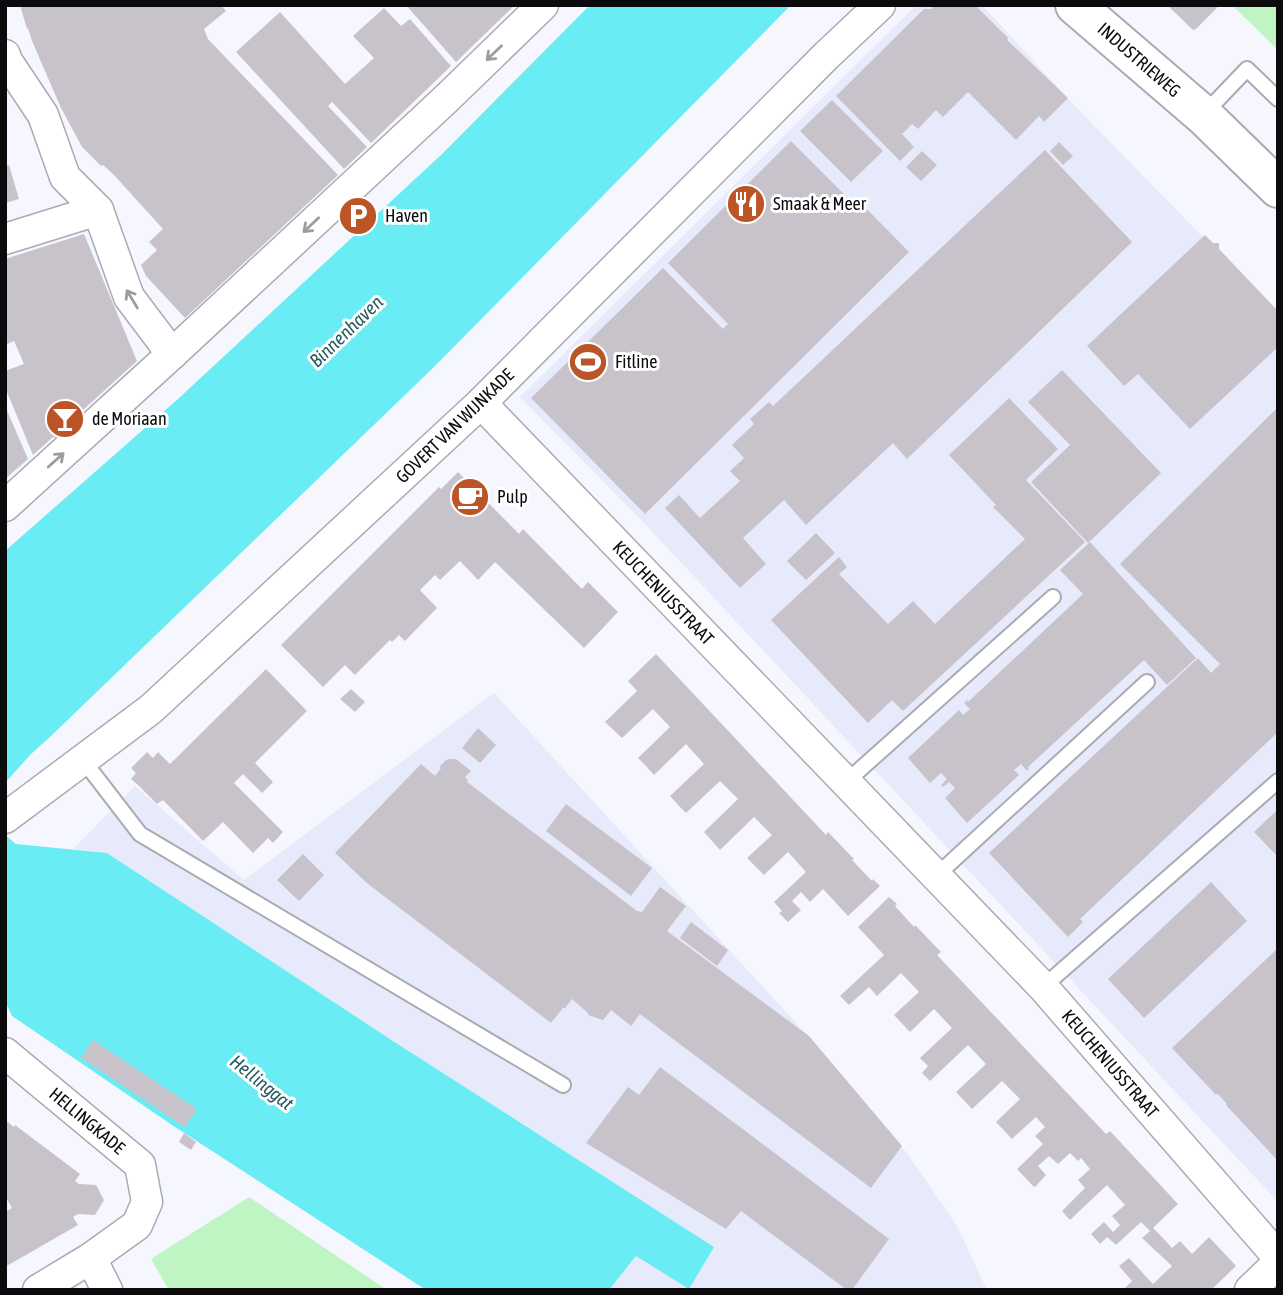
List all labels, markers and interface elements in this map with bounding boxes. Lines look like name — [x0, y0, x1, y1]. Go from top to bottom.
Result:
street label: INDUSTRIEWEG — [1094, 18, 1185, 101]
one-way arrow — [486, 44, 503, 61]
restaurant icon: Smaak & Meer — [725, 183, 767, 225]
place label: Smaak & Meer — [773, 193, 867, 214]
parking icon: Haven — [337, 195, 379, 237]
place label: Haven — [385, 205, 428, 226]
one-way arrow — [303, 217, 320, 234]
one-way arrow — [125, 289, 139, 309]
water label: Binnenhaven — [305, 291, 387, 371]
sports icon: Fitline — [567, 341, 609, 383]
place label: Fitline — [615, 351, 657, 372]
street label: GOVERT VAN WIJNKADE — [391, 364, 518, 487]
bar icon: de Moriaan — [44, 398, 86, 440]
place label: de Moriaan — [92, 408, 167, 429]
one-way arrow — [47, 452, 64, 469]
cafe icon: Pulp — [449, 476, 491, 518]
place label: Pulp — [497, 486, 528, 507]
street label: KEUCHENIUSSTRAAT — [609, 536, 718, 649]
street label: KEUCHENIUSSTRAAT — [1058, 1005, 1163, 1122]
water label: Hellinggat — [226, 1050, 298, 1114]
street label: HELLINGKADE — [45, 1083, 130, 1159]

